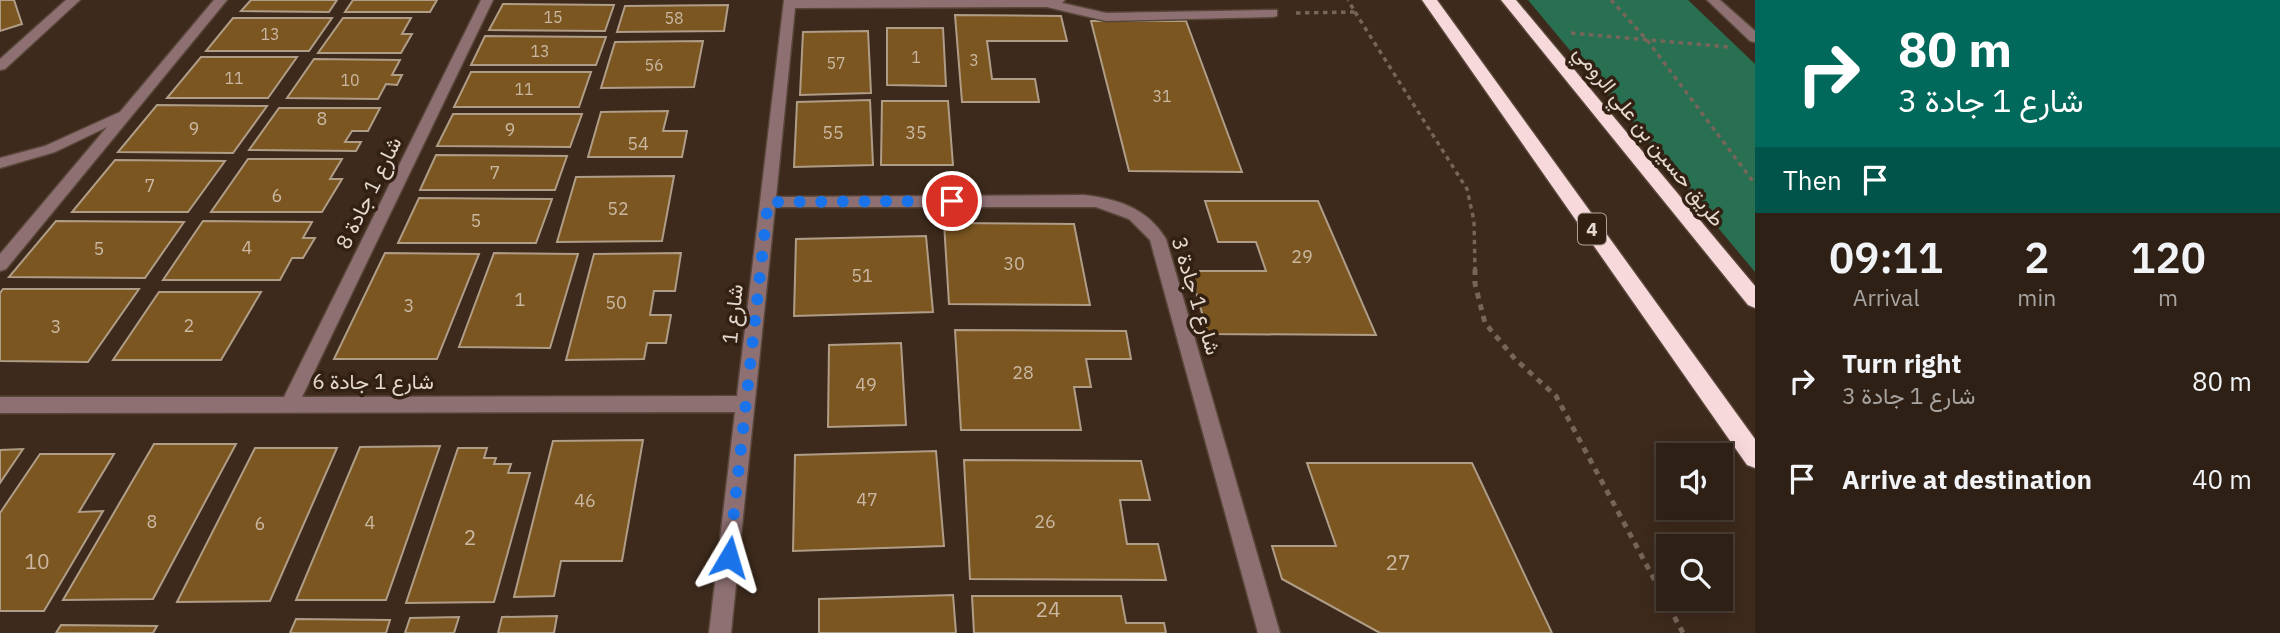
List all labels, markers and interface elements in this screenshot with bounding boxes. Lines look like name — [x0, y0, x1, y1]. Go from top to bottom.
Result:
house number: 15 — [543, 7, 563, 27]
house number: 58 — [664, 8, 684, 28]
text: 80 m — [1898, 17, 2012, 80]
house number: 13 — [260, 24, 280, 44]
icon: right — [1783, 28, 1874, 119]
street label: طريق حسين بن علي الرومي — [1565, 39, 1732, 234]
house number: 13 — [530, 41, 550, 61]
house number: 1 — [911, 47, 921, 67]
house number: 3 — [969, 50, 979, 70]
house number: 57 — [826, 53, 846, 73]
house number: 56 — [644, 55, 664, 75]
house number: 11 — [224, 68, 244, 88]
house number: 10 — [340, 70, 360, 90]
house number: 11 — [514, 79, 534, 99]
text: شارع 1 جادة 3 — [1898, 79, 2083, 121]
house number: 31 — [1152, 86, 1172, 106]
house number: 8 — [317, 107, 327, 130]
house number: 9 — [189, 117, 199, 140]
house number: 9 — [505, 118, 515, 141]
house number: 55 — [822, 121, 844, 144]
house number: 35 — [905, 121, 927, 144]
street label: شارع 1 جادة 8 — [329, 132, 408, 254]
house number: 54 — [627, 132, 649, 155]
house number: 7 — [490, 161, 500, 184]
icon: arrive — [1856, 161, 1894, 199]
text: Then — [1783, 163, 1842, 197]
pin — [922, 171, 982, 231]
house number: 7 — [145, 174, 155, 197]
icon: arrive — [933, 182, 971, 220]
house number: 6 — [272, 184, 282, 207]
house number: 52 — [607, 197, 629, 220]
house number: 5 — [471, 209, 481, 232]
road number: 4 — [1578, 214, 1606, 244]
text: 09:11 — [1829, 230, 1943, 285]
text: 2 — [2024, 230, 2049, 285]
text: 120 — [2130, 230, 2206, 285]
street label: شارع 1 جادة 3 — [1165, 233, 1228, 358]
house number: 4 — [242, 236, 253, 259]
house number: 5 — [94, 237, 104, 260]
house number: 29 — [1291, 245, 1313, 268]
house number: 30 — [1003, 252, 1025, 275]
house number: 51 — [851, 264, 873, 287]
text: Arrival — [1853, 282, 1920, 312]
text: min — [2017, 282, 2056, 312]
text: m — [2158, 282, 2178, 312]
street label: شارع 1 — [715, 283, 750, 345]
house number: 1 — [515, 288, 525, 311]
house number: 50 — [605, 291, 627, 314]
house number: 3 — [404, 294, 414, 317]
house number: 2 — [184, 314, 194, 337]
house number: 3 — [51, 315, 61, 338]
text: Turn right — [1842, 346, 1961, 380]
house number: 28 — [1012, 361, 1034, 384]
icon: right — [1783, 362, 1821, 400]
text: 80 m — [2192, 364, 2252, 398]
street label: شارع 1 جادة 6 — [312, 367, 434, 396]
house number: 49 — [855, 373, 877, 396]
text: شارع 1 جادة 3 — [1842, 380, 1975, 410]
map controls — [1656, 443, 1733, 611]
button: sound — [1656, 443, 1733, 520]
icon: arrive — [1783, 460, 1821, 498]
text: Arrive at destination — [1842, 462, 2092, 496]
text: 40 m — [2192, 462, 2252, 496]
house number: 47 — [856, 488, 878, 511]
house number: 46 — [574, 489, 596, 512]
house number: 8 — [147, 510, 157, 533]
house number: 26 — [1034, 510, 1056, 533]
house number: 4 — [365, 511, 376, 534]
house number: 6 — [255, 512, 265, 535]
position arrow — [692, 520, 766, 594]
house number: 2 — [464, 523, 476, 551]
button: search — [1656, 534, 1733, 611]
house number: 10 — [24, 547, 50, 575]
house number: 27 — [1385, 548, 1411, 576]
house number: 24 — [1035, 595, 1061, 623]

